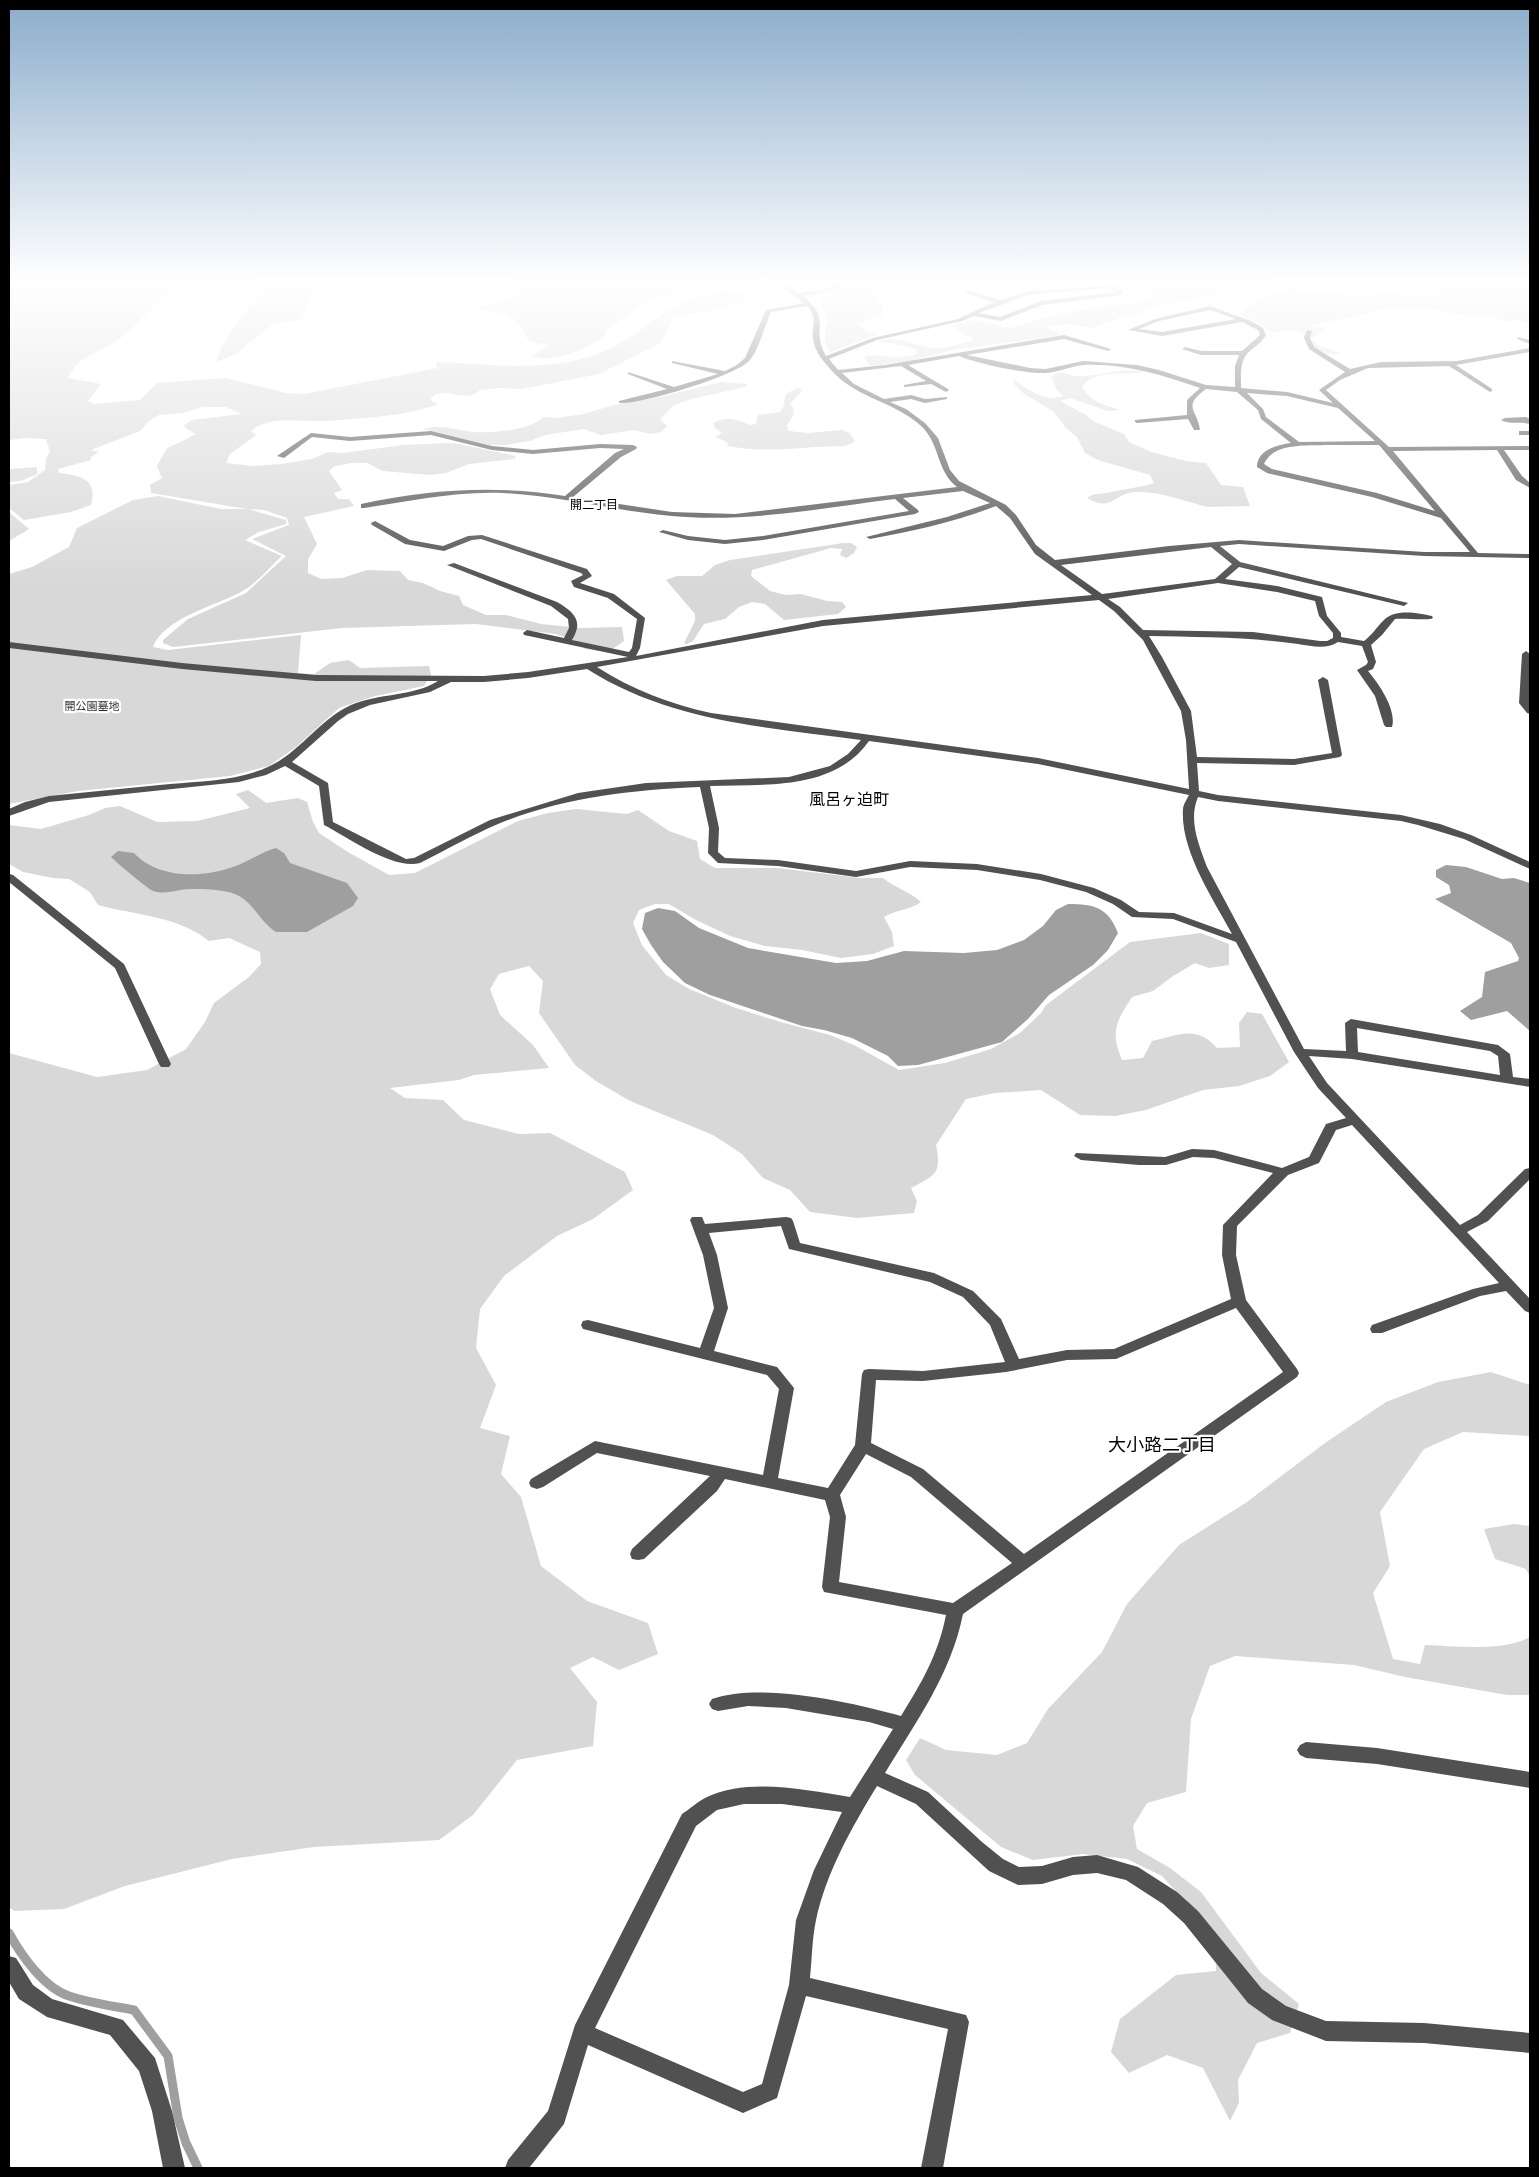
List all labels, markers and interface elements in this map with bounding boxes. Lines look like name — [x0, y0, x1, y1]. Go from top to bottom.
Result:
district label: 開二丁目 — [570, 496, 618, 513]
park label: 開公園墓地 — [65, 698, 120, 713]
district label: 風呂ヶ迫町 — [809, 788, 889, 810]
district label: 大小路二丁目 — [1108, 1432, 1216, 1456]

